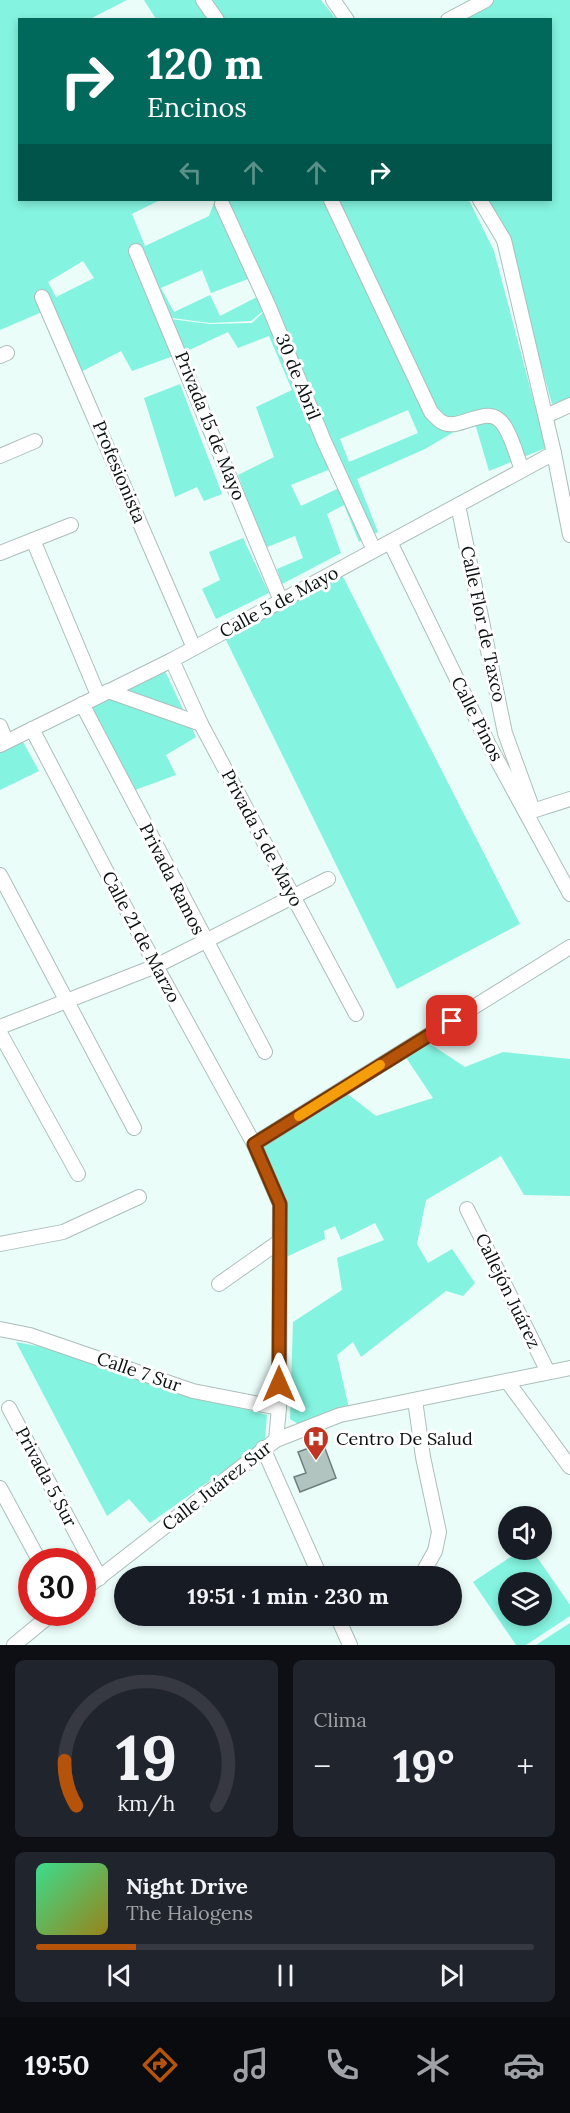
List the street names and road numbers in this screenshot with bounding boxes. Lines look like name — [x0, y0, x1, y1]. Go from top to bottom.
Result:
street label: 30 de Abril — [271, 330, 326, 423]
street label: Privada 15 de Mayo — [170, 348, 251, 504]
street label: Profesionista — [88, 417, 151, 527]
street label: Calle Flor de Taxco — [456, 544, 511, 704]
street label: Calle 5 de Mayo — [215, 561, 342, 643]
street label: Calle Pinos — [446, 673, 509, 765]
street label: Privada 5 de Mayo — [217, 765, 308, 910]
street label: Privada Ramos — [134, 819, 210, 938]
street label: Calle 21 de Marzo — [97, 867, 186, 1006]
street label: Callejón Juárez — [471, 1229, 546, 1352]
street label: Calle 7 Sur — [94, 1346, 185, 1397]
street label: Privada 5 Sur — [10, 1423, 82, 1531]
street label: Calle Juárez Sur — [157, 1436, 276, 1536]

